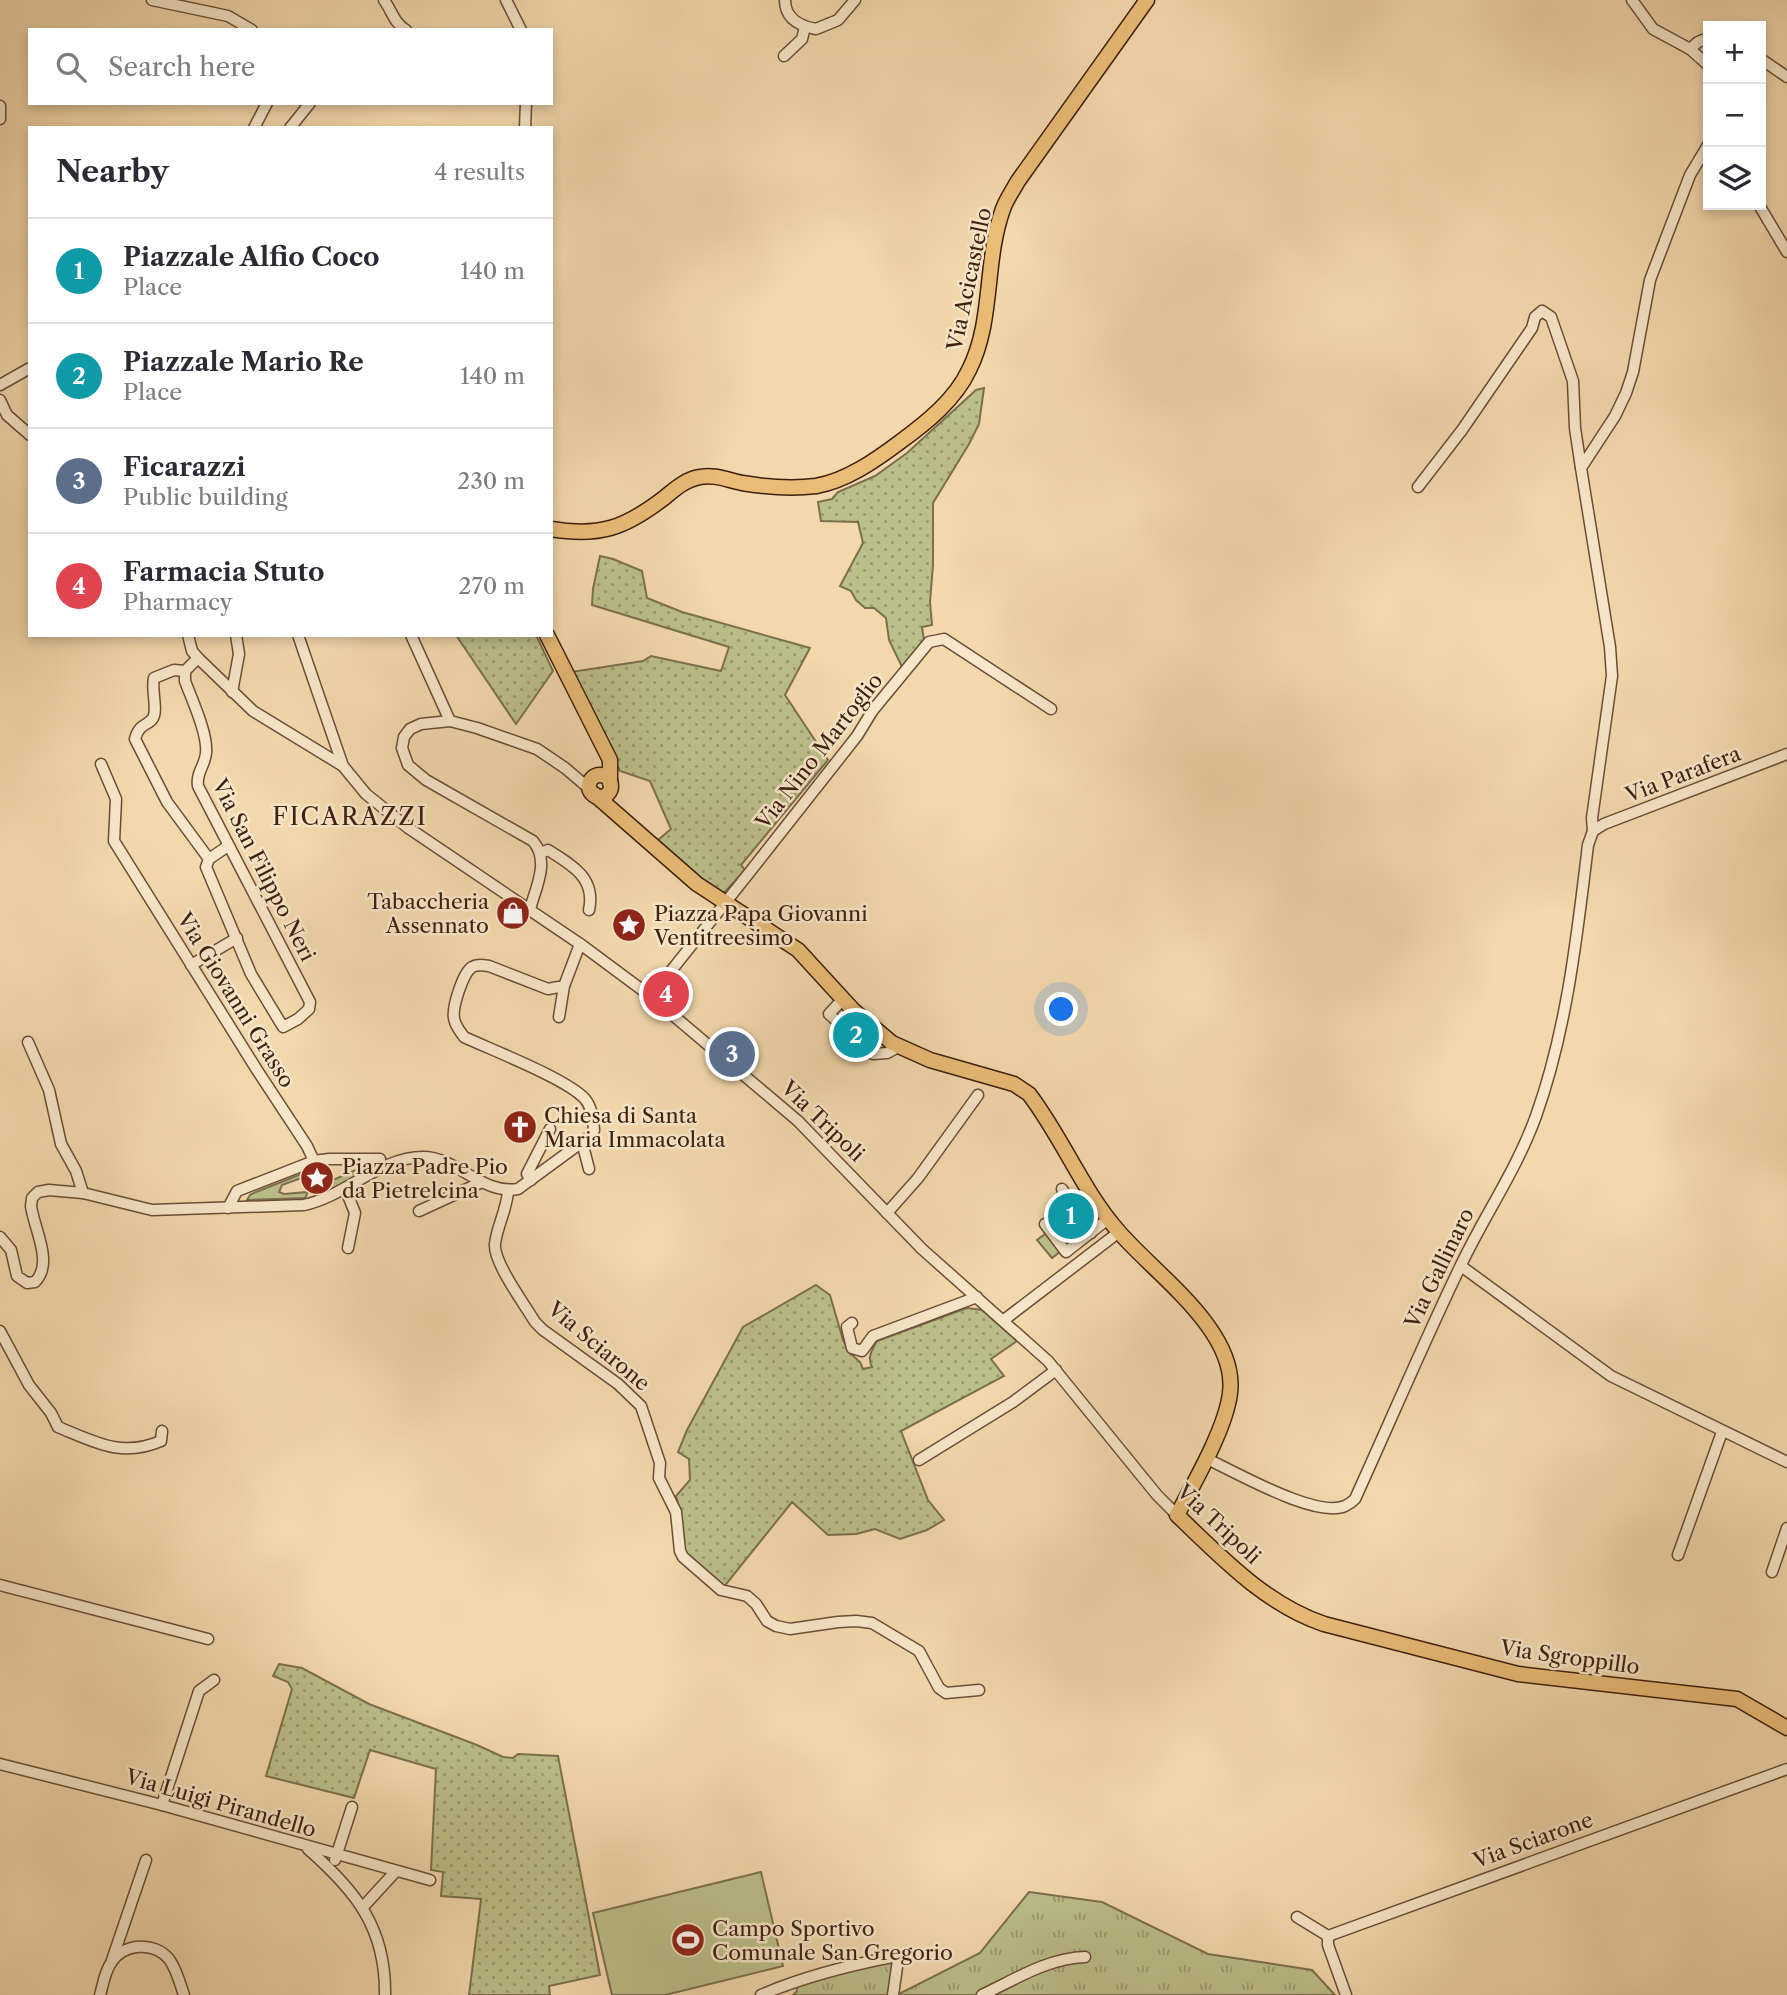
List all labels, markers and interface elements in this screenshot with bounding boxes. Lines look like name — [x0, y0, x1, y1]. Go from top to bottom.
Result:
map controls — [1703, 21, 1766, 210]
button: + — [1703, 21, 1766, 84]
search box — [28, 28, 553, 105]
icon: search — [52, 48, 90, 86]
text: Search here — [108, 51, 255, 83]
button: − — [1703, 84, 1766, 147]
button: layers — [1703, 147, 1766, 210]
text: Nearby — [56, 153, 169, 190]
text: 4 results — [434, 158, 525, 186]
street label: Via Acicastello — [941, 205, 996, 354]
text: Piazzale Alfio Coco — [123, 241, 380, 273]
text: 1 — [74, 257, 84, 285]
text: 140 m — [460, 257, 525, 285]
text: Place — [123, 273, 182, 301]
text: Piazzale Mario Re — [123, 346, 364, 378]
text: 2 — [72, 362, 86, 390]
text: 140 m — [460, 362, 525, 390]
text: Place — [123, 378, 182, 406]
text: Ficarazzi — [123, 451, 245, 483]
text: 3 — [73, 467, 86, 495]
text: 230 m — [457, 467, 525, 495]
text: Public building — [123, 483, 288, 511]
text: Farmacia Stuto — [123, 556, 324, 588]
text: 4 — [72, 572, 86, 600]
text: 270 m — [458, 572, 525, 600]
text: Pharmacy — [123, 588, 233, 616]
street label: Via Nino Martoglio — [750, 668, 888, 835]
street label: Via Parafera — [1621, 740, 1745, 808]
street label: Via San Filippo Neri — [207, 774, 321, 965]
district label: FICARAZZI — [272, 802, 428, 831]
place label: Tabaccheria Assennato — [367, 889, 490, 938]
shop icon: Tabaccheria Assennato — [494, 894, 532, 932]
place label: Piazza Papa Giovanni Ventitreesimo — [653, 901, 868, 950]
place icon: Piazza Papa Giovanni Ventitreesimo — [610, 906, 648, 944]
street label: Via Giovanni Grasso — [171, 907, 300, 1092]
pin: 4 — [643, 968, 689, 1020]
your location — [1044, 992, 1078, 1026]
pin: 2 — [833, 1009, 879, 1061]
pin: 3 — [709, 1028, 755, 1080]
street label: Via Tripoli — [776, 1075, 870, 1167]
place label: Chiesa di Santa Maria Immacolata — [544, 1103, 726, 1152]
church icon: Chiesa di Santa Maria Immacolata — [501, 1108, 539, 1146]
place label: Piazza Padre Pio da Pietrelcina — [342, 1154, 508, 1203]
place icon: Piazza Padre Pio da Pietrelcina — [298, 1159, 336, 1197]
pin: 1 — [1048, 1190, 1094, 1242]
street label: Via Gallinaro — [1399, 1204, 1479, 1333]
street label: Via Sciarone — [542, 1295, 655, 1396]
street label: Via Tripoli — [1171, 1478, 1266, 1569]
street label: Via Sgroppillo — [1498, 1635, 1641, 1679]
street label: Via Luigi Pirandello — [122, 1764, 319, 1842]
street label: Via Sciarone — [1469, 1807, 1596, 1874]
place label: Campo Sportivo Comunale San Gregorio — [712, 1916, 953, 1965]
sports icon: Campo Sportivo Comunale San Gregorio — [669, 1921, 707, 1959]

